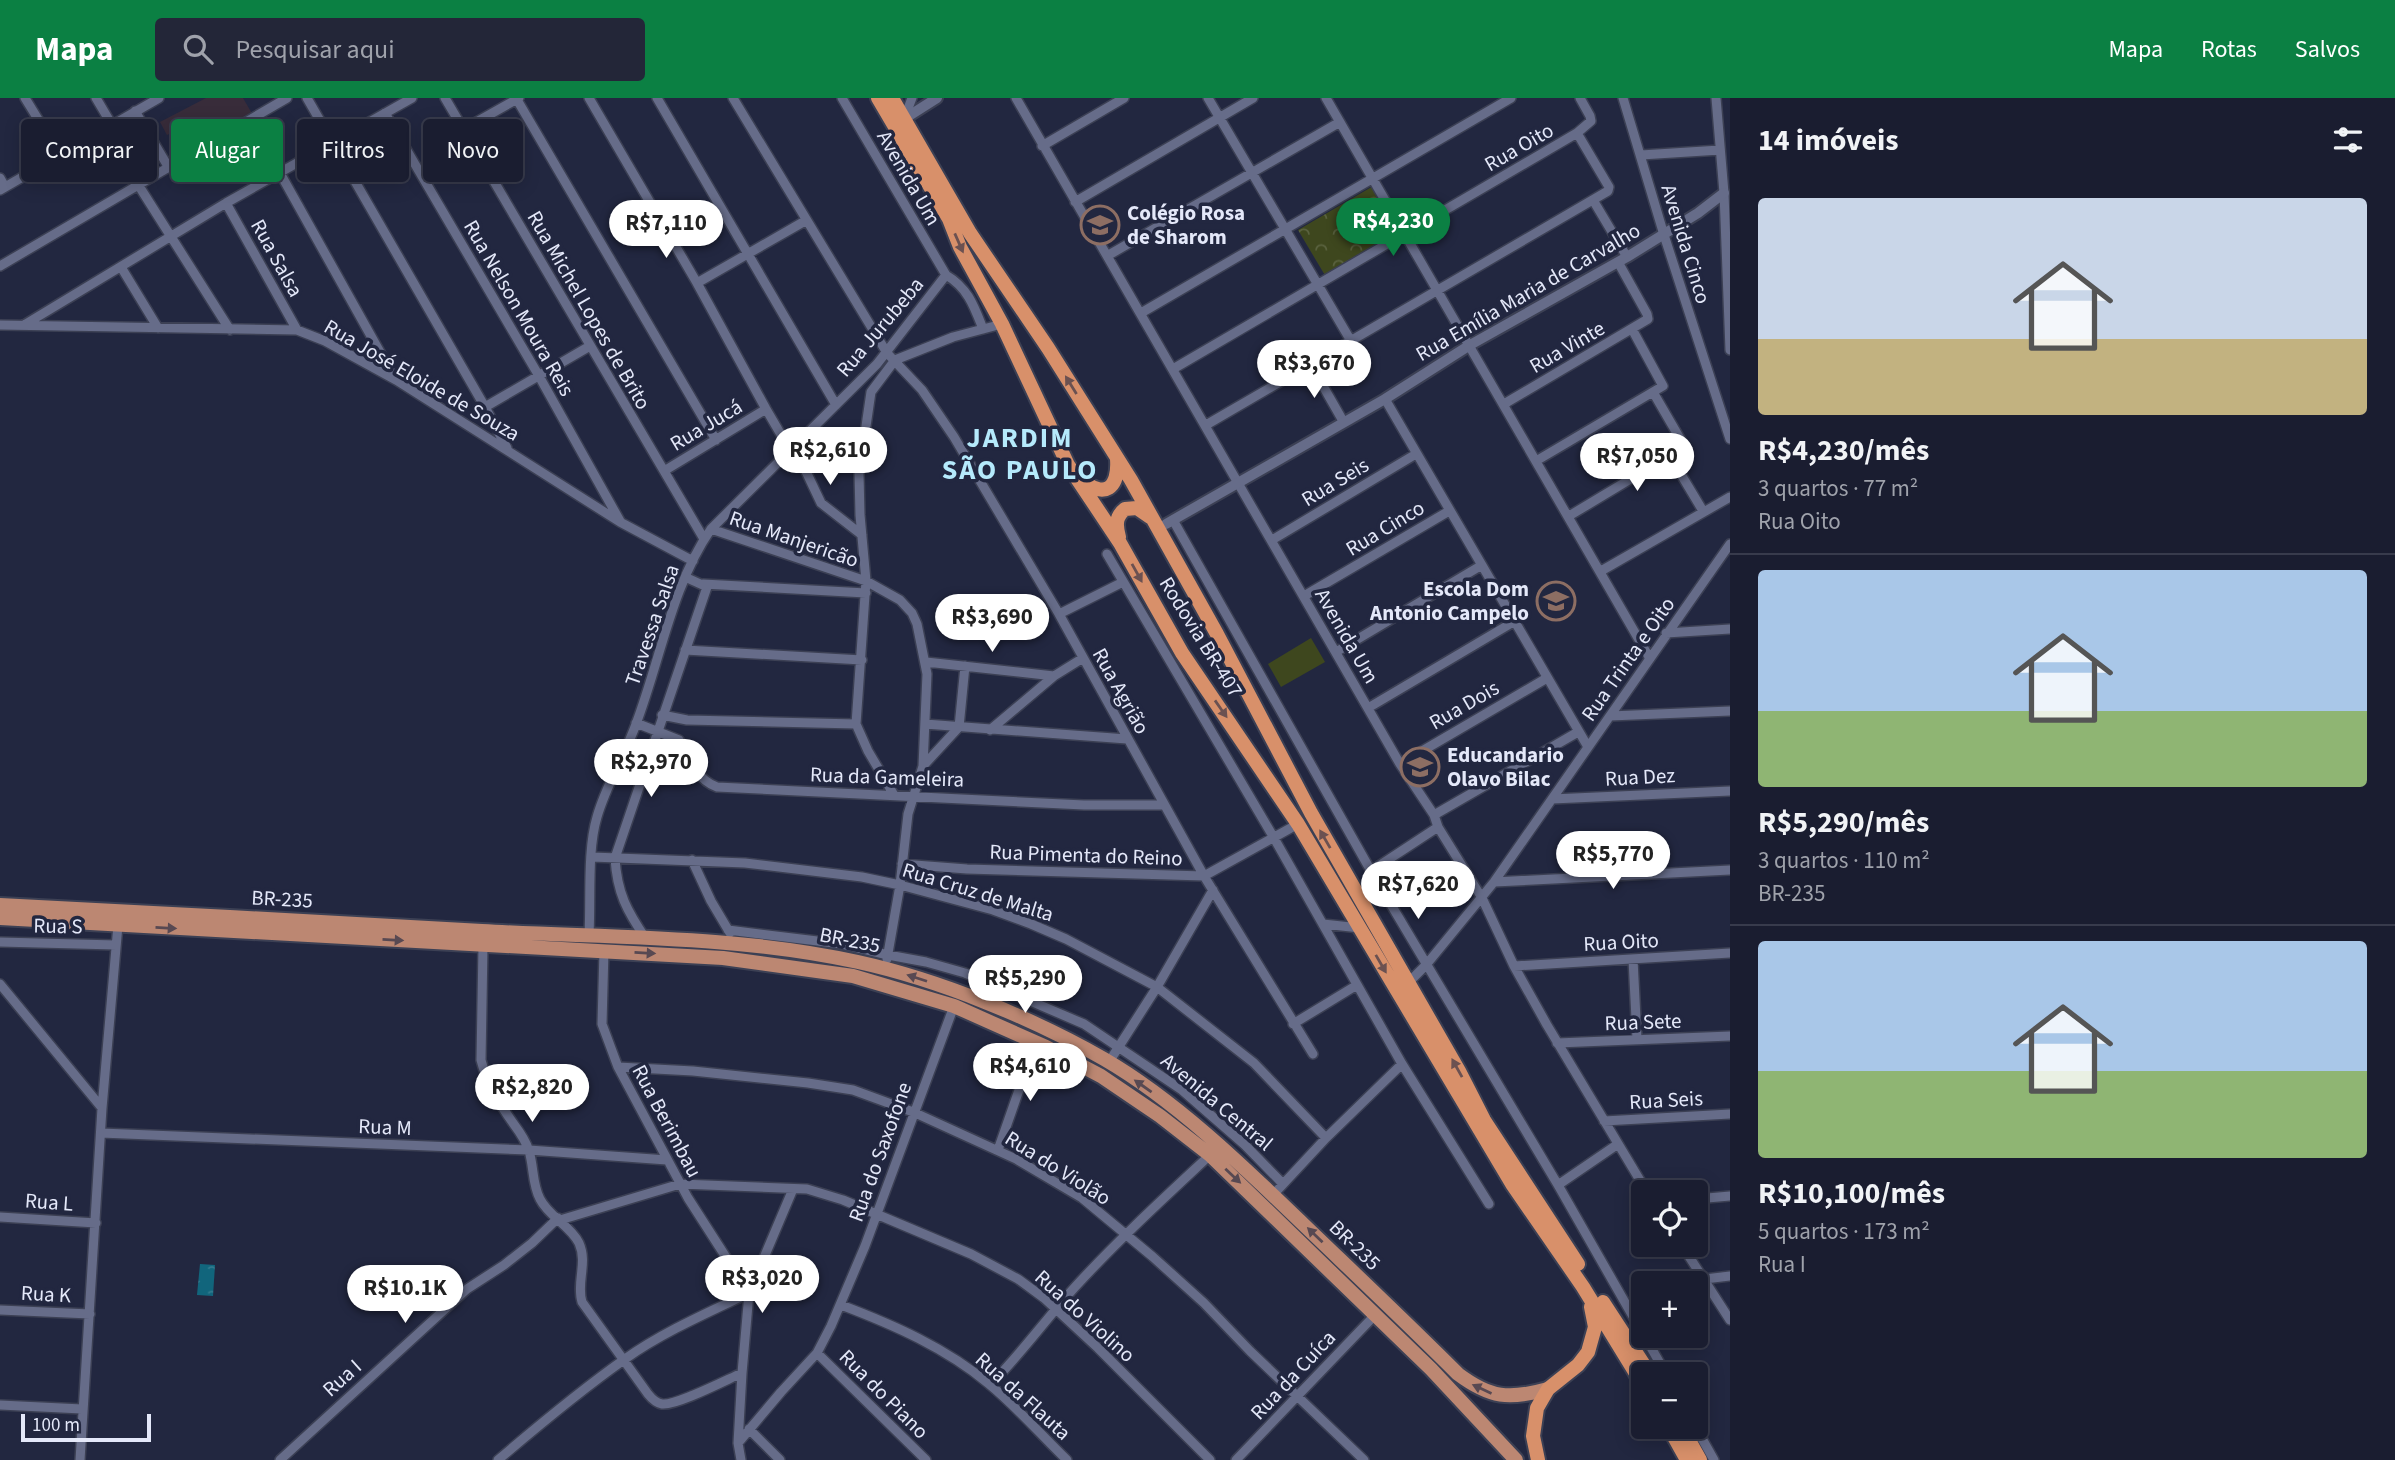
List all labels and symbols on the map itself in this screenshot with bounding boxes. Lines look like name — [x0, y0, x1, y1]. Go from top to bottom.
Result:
street label: Rua Oito — [1479, 115, 1559, 179]
street label: Avenida Um — [870, 125, 948, 231]
street label: Avenida Cinco — [1654, 180, 1718, 308]
place label: Colégio Rosa de Sharom — [1127, 198, 1245, 252]
pin: R$4,230 — [1328, 198, 1458, 258]
pin: R$7,110 — [601, 200, 731, 260]
school or university icon: Colégio Rosa de Sharom — [1079, 204, 1121, 246]
street label: Rua Michel Lopes de Brito — [520, 205, 658, 415]
street label: Rua Salsa — [243, 214, 311, 302]
street label: Rua Nelson Moura Reis — [456, 214, 582, 402]
street label: Rua Emília Maria de Carvalho — [1410, 215, 1646, 369]
one-way arrow — [953, 233, 965, 253]
street label: Rua Jurubeba — [829, 271, 931, 383]
street label: Rua José Eloide de Souza — [319, 312, 525, 448]
street label: Rua Vinte — [1524, 313, 1610, 381]
pin: R$3,670 — [1249, 341, 1379, 400]
one-way arrow — [1065, 375, 1078, 394]
street label: Rua Jucá — [664, 392, 748, 458]
district label: JARDIM SÃO PAULO — [942, 418, 1098, 490]
pin: R$2,610 — [765, 428, 895, 487]
pin: R$7,050 — [1572, 434, 1702, 493]
street label: Rua Seis — [1296, 450, 1375, 514]
street label: Rua Cinco — [1340, 493, 1430, 563]
street label: Rua Manjericão — [725, 503, 863, 575]
street label: Travessa Salsa — [617, 560, 687, 690]
one-way arrow — [1131, 563, 1143, 583]
street label: Rodovia BR-407 — [1152, 571, 1250, 703]
place label: Escola Dom Antonio Campelo — [1369, 574, 1529, 628]
school or university icon: Escola Dom Antonio Campelo — [1535, 580, 1577, 622]
street label: Avenida Um — [1308, 583, 1386, 689]
street label: Rua Trinta e Oito — [1574, 591, 1682, 727]
pin: R$3,690 — [927, 594, 1057, 654]
street label: Rua Agrião — [1085, 642, 1157, 740]
street label: Rua Dois — [1423, 673, 1505, 737]
one-way arrow — [1214, 699, 1227, 719]
pin: R$2,970 — [586, 740, 716, 799]
place label: Educandario Olavo Bilac — [1447, 740, 1564, 794]
school or university icon: Educandario Olavo Bilac — [1399, 746, 1441, 788]
street label: Rua da Gameleira — [809, 759, 965, 795]
street label: Rua Dez — [1604, 760, 1676, 794]
one-way arrow — [1319, 829, 1331, 848]
pin: R$5,770 — [1548, 832, 1678, 891]
street label: Rua Pimenta do Reino — [989, 837, 1183, 873]
street label: Rua Cruz de Malta — [899, 855, 1057, 929]
pin: R$7,620 — [1353, 862, 1483, 921]
street label: BR-235 — [251, 882, 313, 916]
street label: Rua S — [33, 911, 83, 941]
street label: BR-235 — [817, 919, 883, 961]
one-way arrow — [155, 922, 177, 933]
street label: Rua Oito — [1583, 925, 1659, 959]
one-way arrow — [382, 935, 404, 946]
one-way arrow — [634, 948, 656, 959]
one-way arrow — [1375, 954, 1387, 974]
pin: R$5,290 — [960, 956, 1090, 1015]
one-way arrow — [906, 973, 927, 983]
street label: Rua Sete — [1604, 1006, 1682, 1038]
pin: R$4,610 — [965, 1044, 1095, 1103]
street label: Avenida Central — [1154, 1046, 1280, 1158]
one-way arrow — [1451, 1058, 1463, 1077]
street label: Rua Berimbau — [625, 1059, 709, 1183]
pin: R$2,820 — [467, 1065, 597, 1124]
street label: Rua do Saxofone — [841, 1078, 919, 1226]
one-way arrow — [1134, 1080, 1152, 1094]
street label: Rua Seis — [1628, 1083, 1704, 1117]
street label: Rua M — [358, 1111, 412, 1143]
street label: Rua do Violão — [999, 1123, 1117, 1213]
one-way arrow — [1224, 1168, 1242, 1184]
street label: Rua L — [24, 1185, 74, 1219]
street label: BR-235 — [1322, 1213, 1388, 1277]
one-way arrow — [1307, 1228, 1324, 1244]
pin: R$3,020 — [697, 1256, 827, 1315]
street label: Rua do Violino — [1028, 1263, 1142, 1369]
pin: R$10.1K — [340, 1266, 470, 1325]
street label: Rua K — [20, 1278, 73, 1310]
street label: Rua da Cuíca — [1244, 1323, 1342, 1427]
street label: Rua do Piano — [832, 1342, 936, 1446]
street label: Rua da Flauta — [969, 1345, 1077, 1447]
street label: Rua I — [316, 1352, 368, 1404]
one-way arrow — [1472, 1383, 1492, 1395]
scale bar — [21, 1411, 150, 1443]

